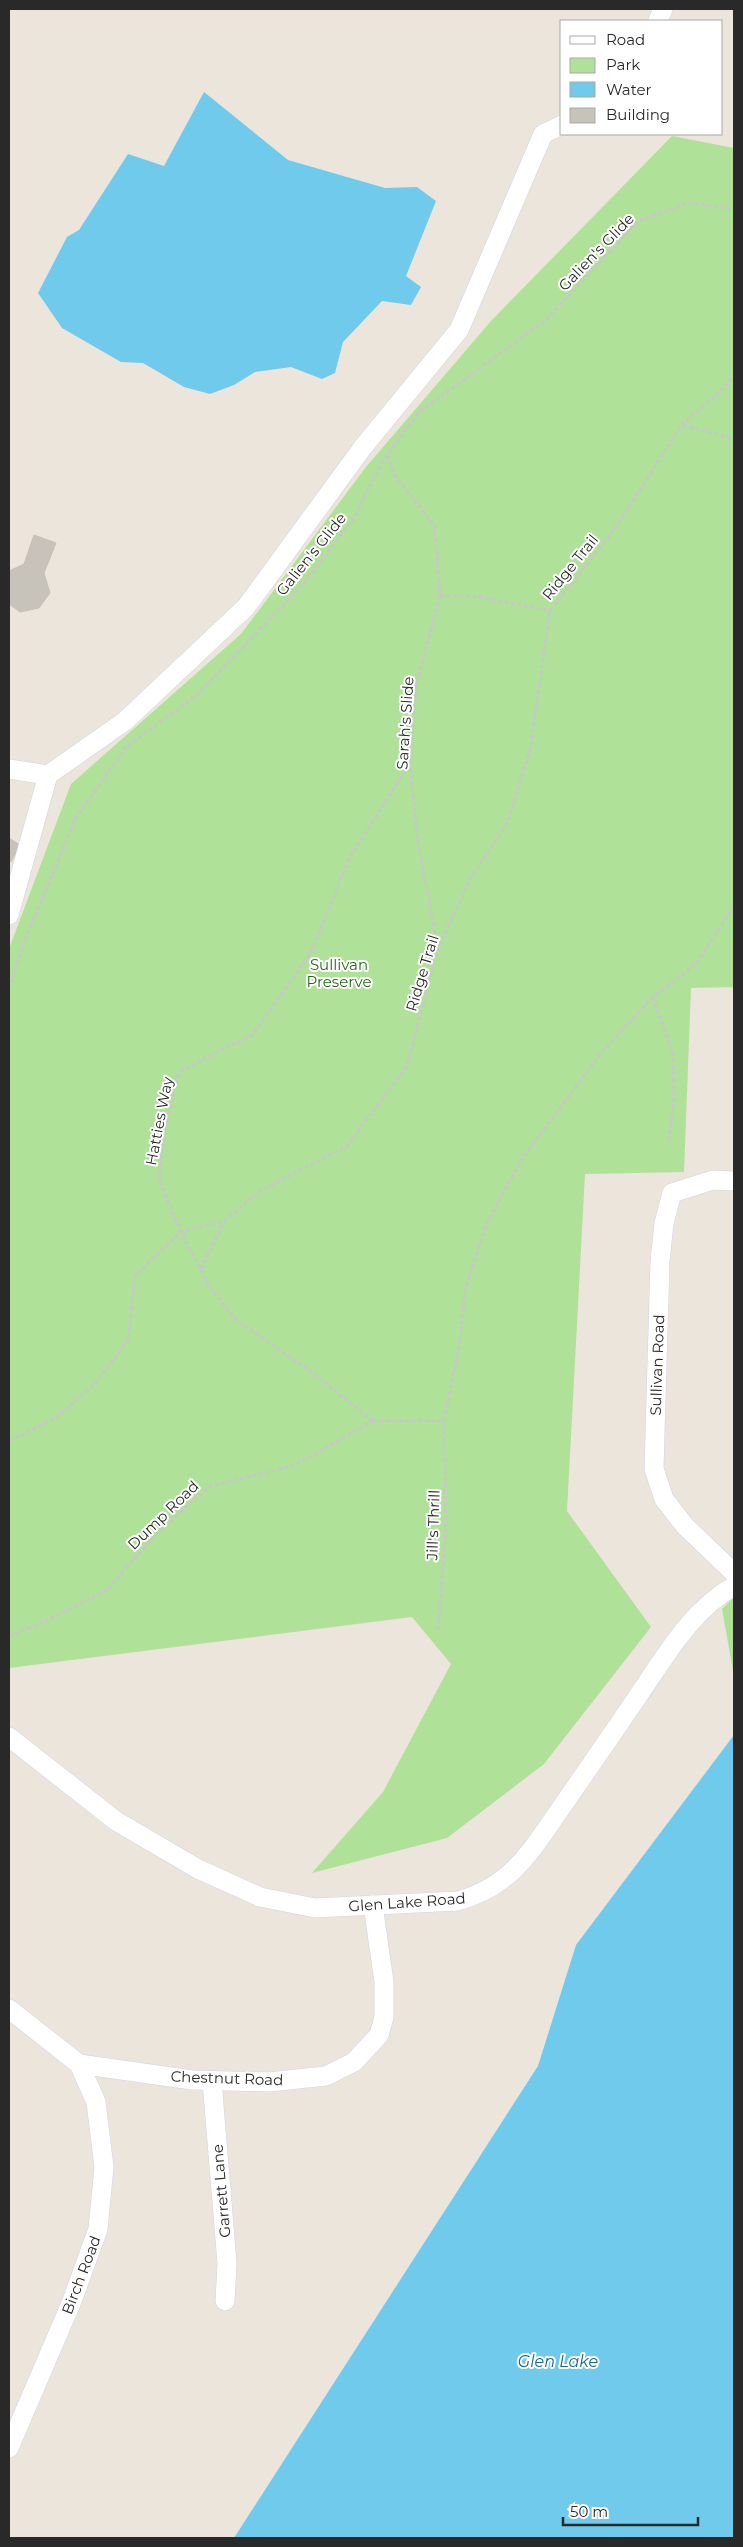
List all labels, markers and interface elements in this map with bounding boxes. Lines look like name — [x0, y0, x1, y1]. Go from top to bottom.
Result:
legend — [560, 20, 723, 135]
text: Road — [606, 30, 645, 49]
text: Park — [606, 55, 640, 74]
text: Water — [606, 80, 652, 99]
text: Building — [606, 105, 670, 124]
street label: Galien's Glide — [554, 209, 638, 295]
street label: Galien's Glide — [272, 509, 350, 599]
street label: Ridge Trail — [538, 530, 602, 604]
street label: Sarah's Slide — [392, 676, 418, 770]
street label: Ridge Trail — [401, 932, 443, 1014]
park label: Sullivan Preserve — [307, 955, 371, 991]
street label: Hatties Way — [141, 1074, 177, 1167]
street label: Sullivan Road — [646, 1314, 668, 1416]
street label: Dump Road — [123, 1476, 203, 1554]
street label: Jill's Thrill — [422, 1489, 444, 1562]
street label: Glen Lake Road — [348, 1888, 466, 1916]
street label: Chestnut Road — [170, 2067, 284, 2089]
street label: Garrett Lane — [207, 2143, 235, 2239]
street label: Birch Road — [57, 2233, 105, 2317]
water label: Glen Lake — [518, 2352, 598, 2371]
scale bar — [563, 2494, 698, 2526]
text: 50 m — [570, 2502, 608, 2521]

